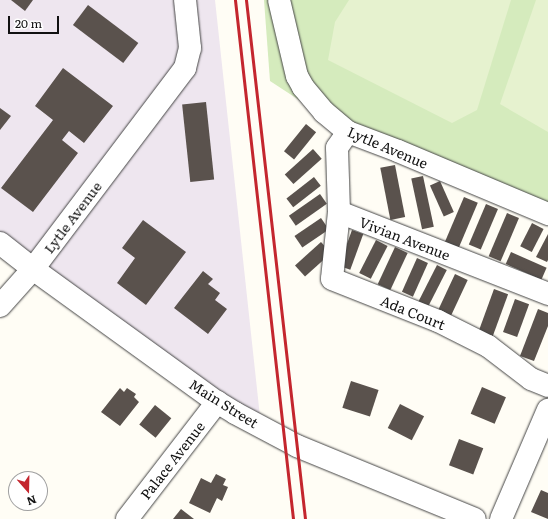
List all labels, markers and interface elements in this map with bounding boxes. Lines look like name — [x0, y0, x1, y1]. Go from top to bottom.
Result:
scale bar — [10, 8, 61, 34]
text: 20 m — [15, 14, 42, 32]
street label: Lytle Avenue — [345, 123, 431, 171]
street label: Lytle Avenue — [40, 178, 104, 256]
street label: Vivian Avenue — [357, 213, 453, 263]
street label: Ada Court — [378, 291, 448, 333]
street label: Main Street — [186, 375, 262, 431]
street label: Palace Avenue — [136, 418, 208, 502]
north arrow — [8, 471, 48, 511]
text: N — [25, 492, 39, 510]

